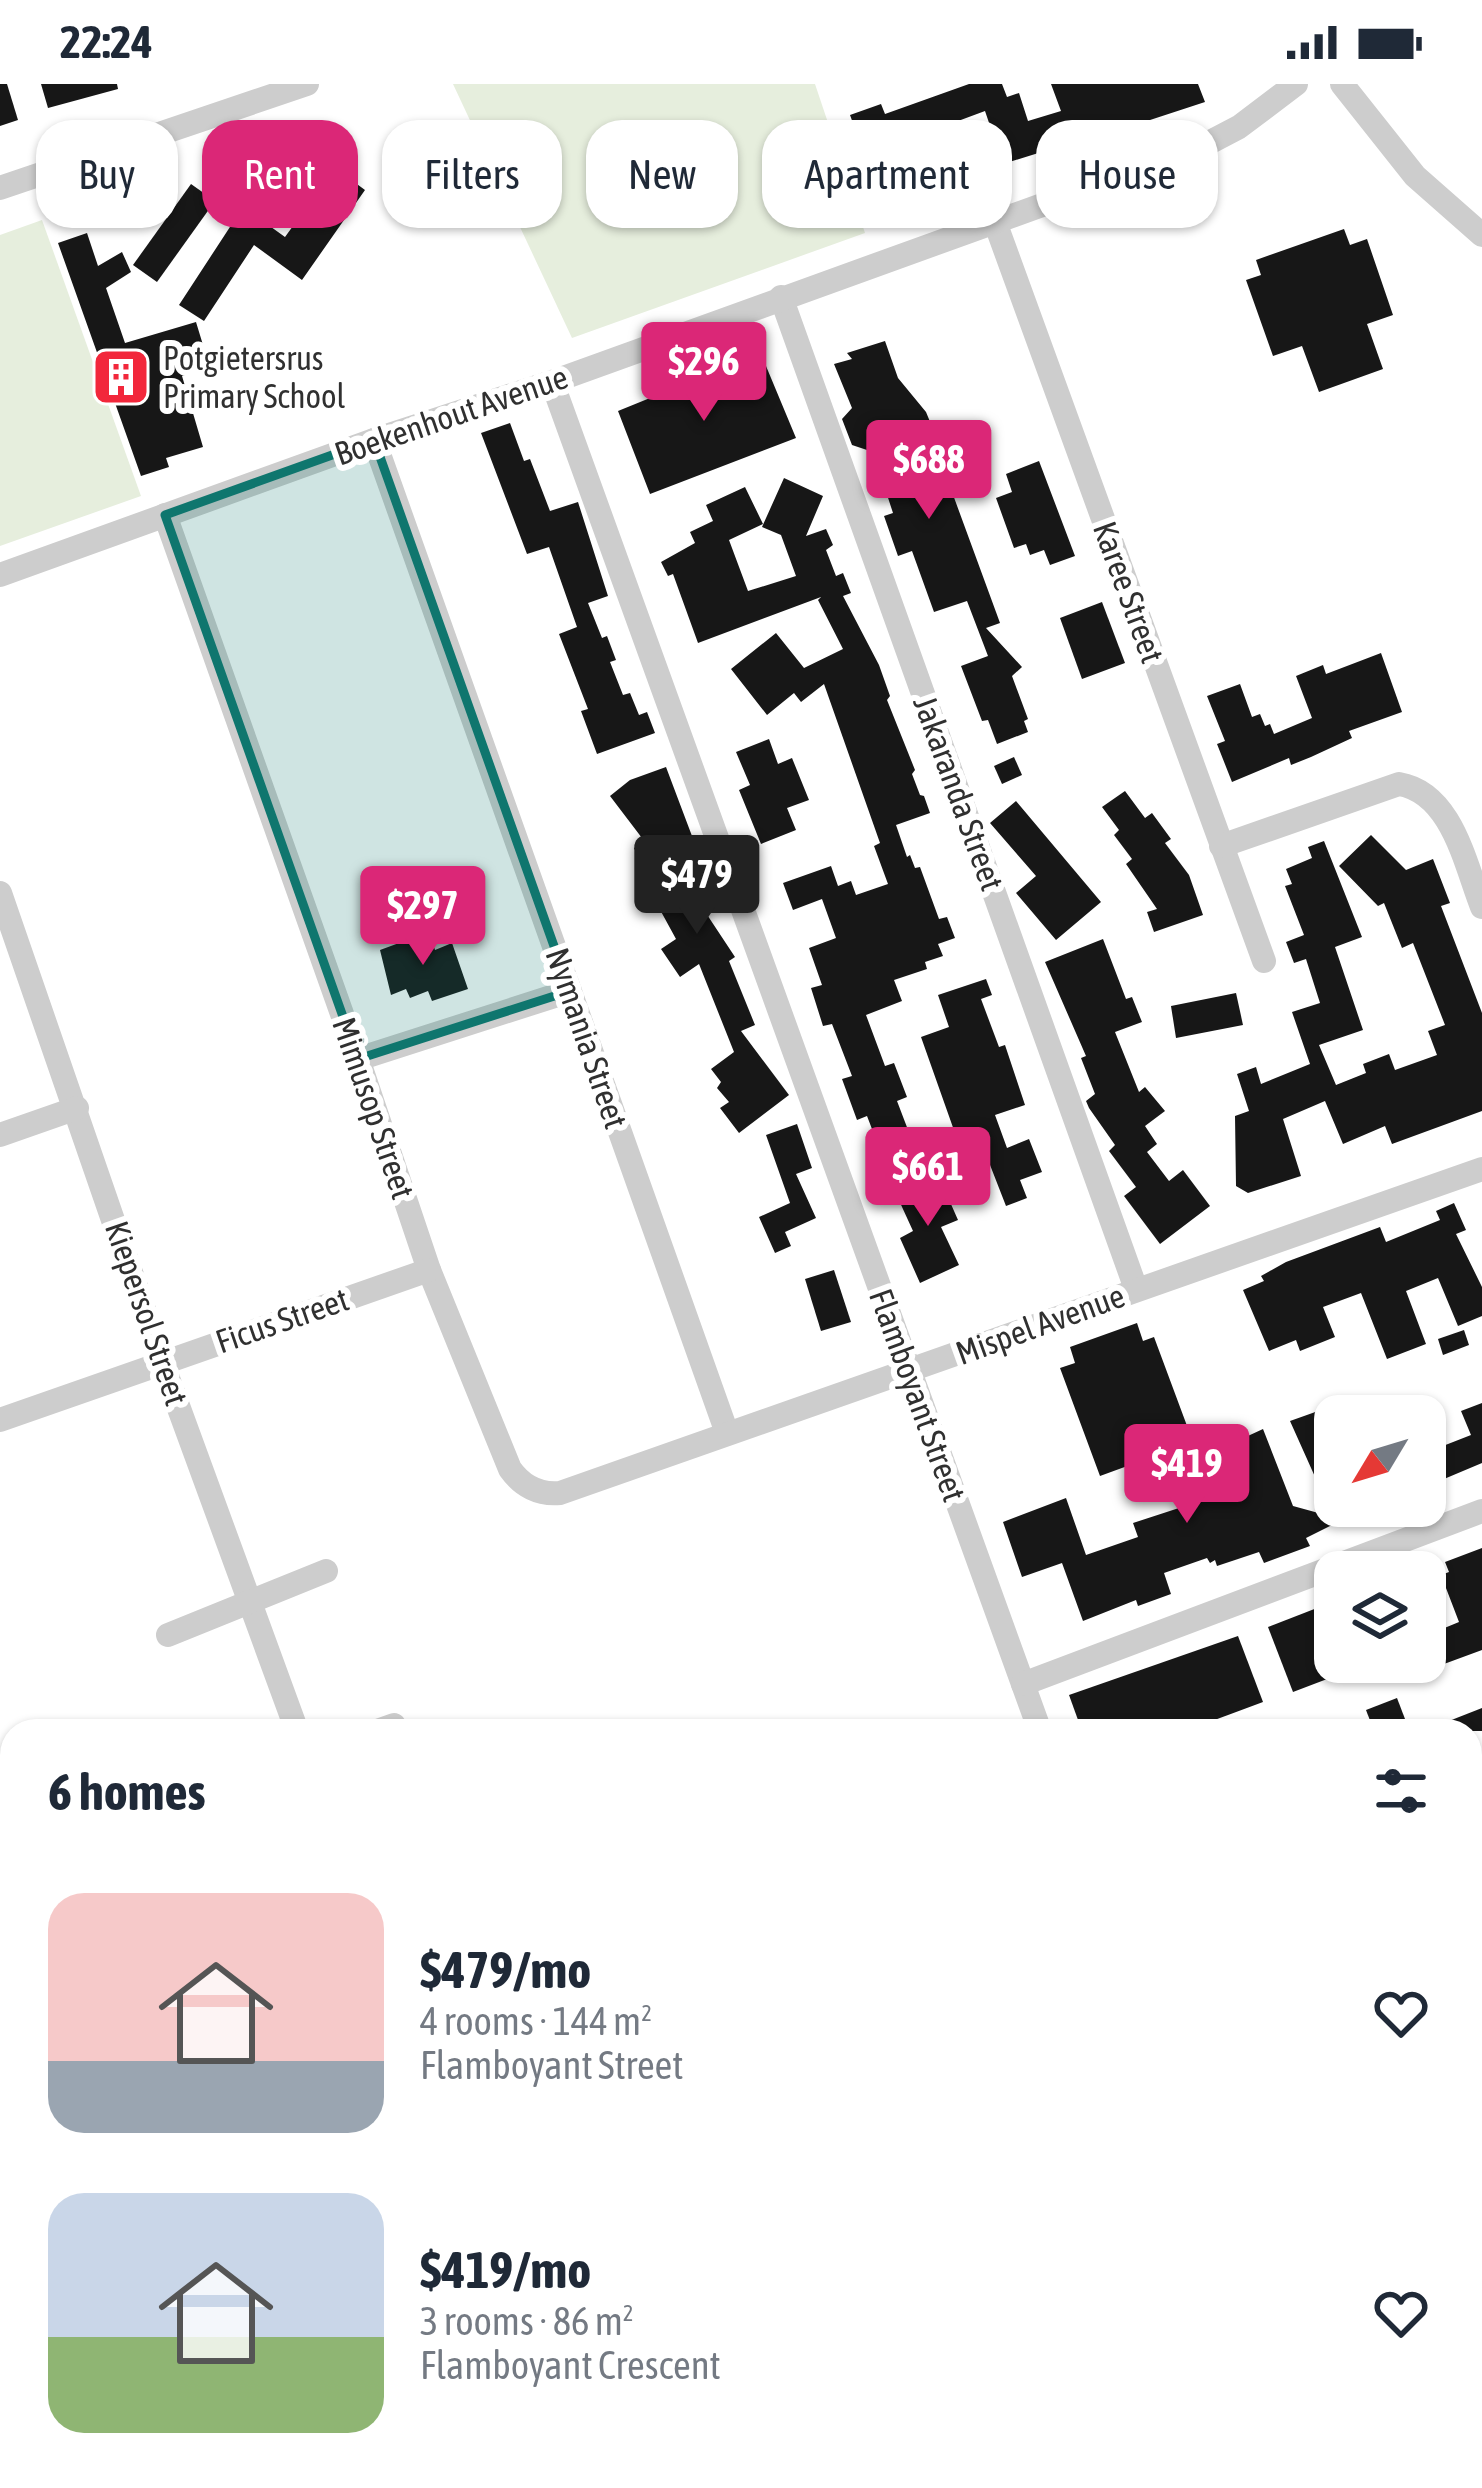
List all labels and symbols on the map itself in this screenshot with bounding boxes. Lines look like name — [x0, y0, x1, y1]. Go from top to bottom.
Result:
pin: $296 — [633, 322, 775, 424]
place label: Potgietersrus Primary School — [163, 339, 346, 415]
building icon: Potgietersrus Primary School — [90, 346, 152, 408]
street label: Boekenhout Avenue — [330, 357, 572, 473]
pin: $688 — [858, 420, 1000, 522]
street label: Karee Street — [1086, 516, 1172, 668]
street label: Jakaranda Street — [906, 691, 1012, 895]
pin: $479 — [626, 835, 768, 937]
pin: $297 — [352, 866, 494, 968]
street label: Nymania Street — [538, 943, 636, 1133]
street label: Mimusop Street — [325, 1012, 423, 1204]
pin: $661 — [857, 1127, 999, 1229]
street label: Kiepersol Street — [98, 1216, 196, 1410]
street label: Mispel Avenue — [951, 1276, 1129, 1372]
street label: Ficus Street — [211, 1280, 353, 1360]
street label: Flamboyant Street — [862, 1284, 974, 1506]
north arrow — [1314, 1395, 1446, 1527]
pin: $419 — [1116, 1424, 1258, 1526]

